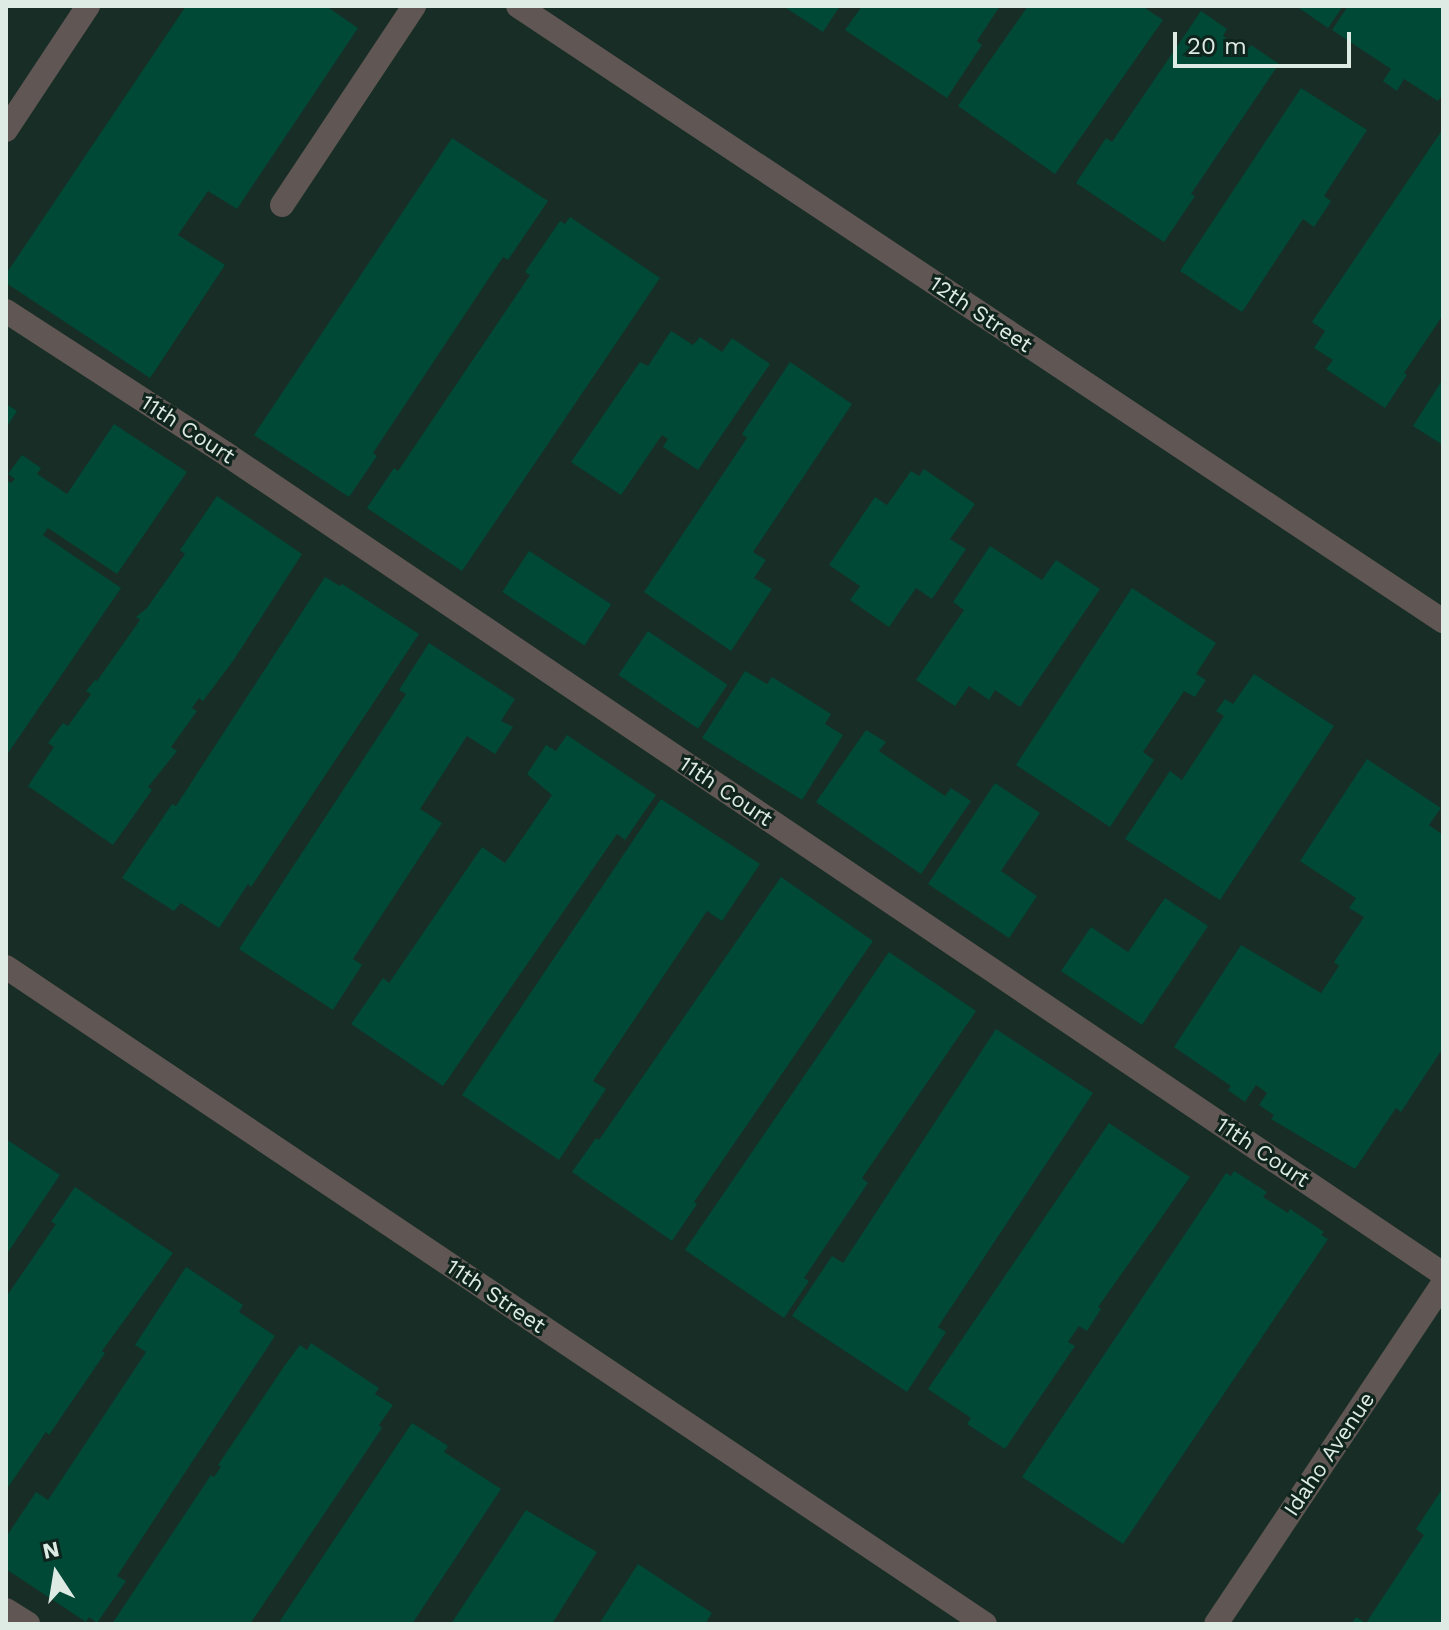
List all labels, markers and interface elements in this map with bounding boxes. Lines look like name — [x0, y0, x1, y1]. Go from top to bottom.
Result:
scale bar — [1177, 16, 1355, 66]
text: 20 m — [1187, 32, 1247, 60]
street label: 12th Street — [925, 270, 1037, 358]
street label: 11th Court — [136, 389, 240, 469]
street label: 11th Court — [674, 750, 778, 832]
street label: 11th Court — [1211, 1111, 1315, 1193]
street label: 11th Street — [441, 1253, 551, 1339]
street label: Idaho Avenue — [1278, 1387, 1380, 1521]
north arrow — [16, 1534, 96, 1614]
text: N — [40, 1536, 61, 1564]

